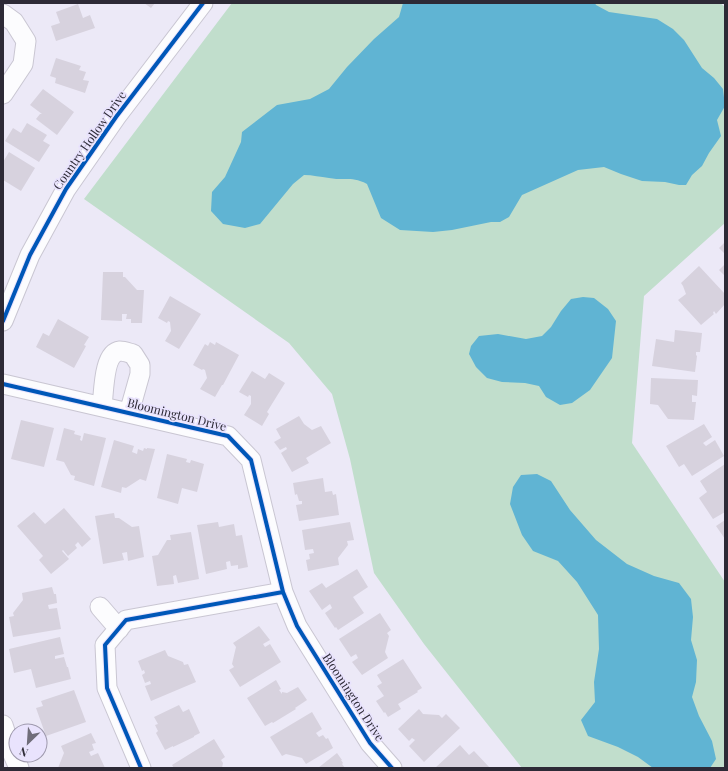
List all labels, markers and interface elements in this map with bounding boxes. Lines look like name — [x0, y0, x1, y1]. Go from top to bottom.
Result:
street label: Country Hollow Drive — [49, 87, 129, 193]
street label: Bloomington Drive — [126, 394, 228, 434]
street label: Bloomington Drive — [320, 650, 388, 744]
north arrow — [8, 723, 48, 763]
text: N — [17, 744, 30, 761]

